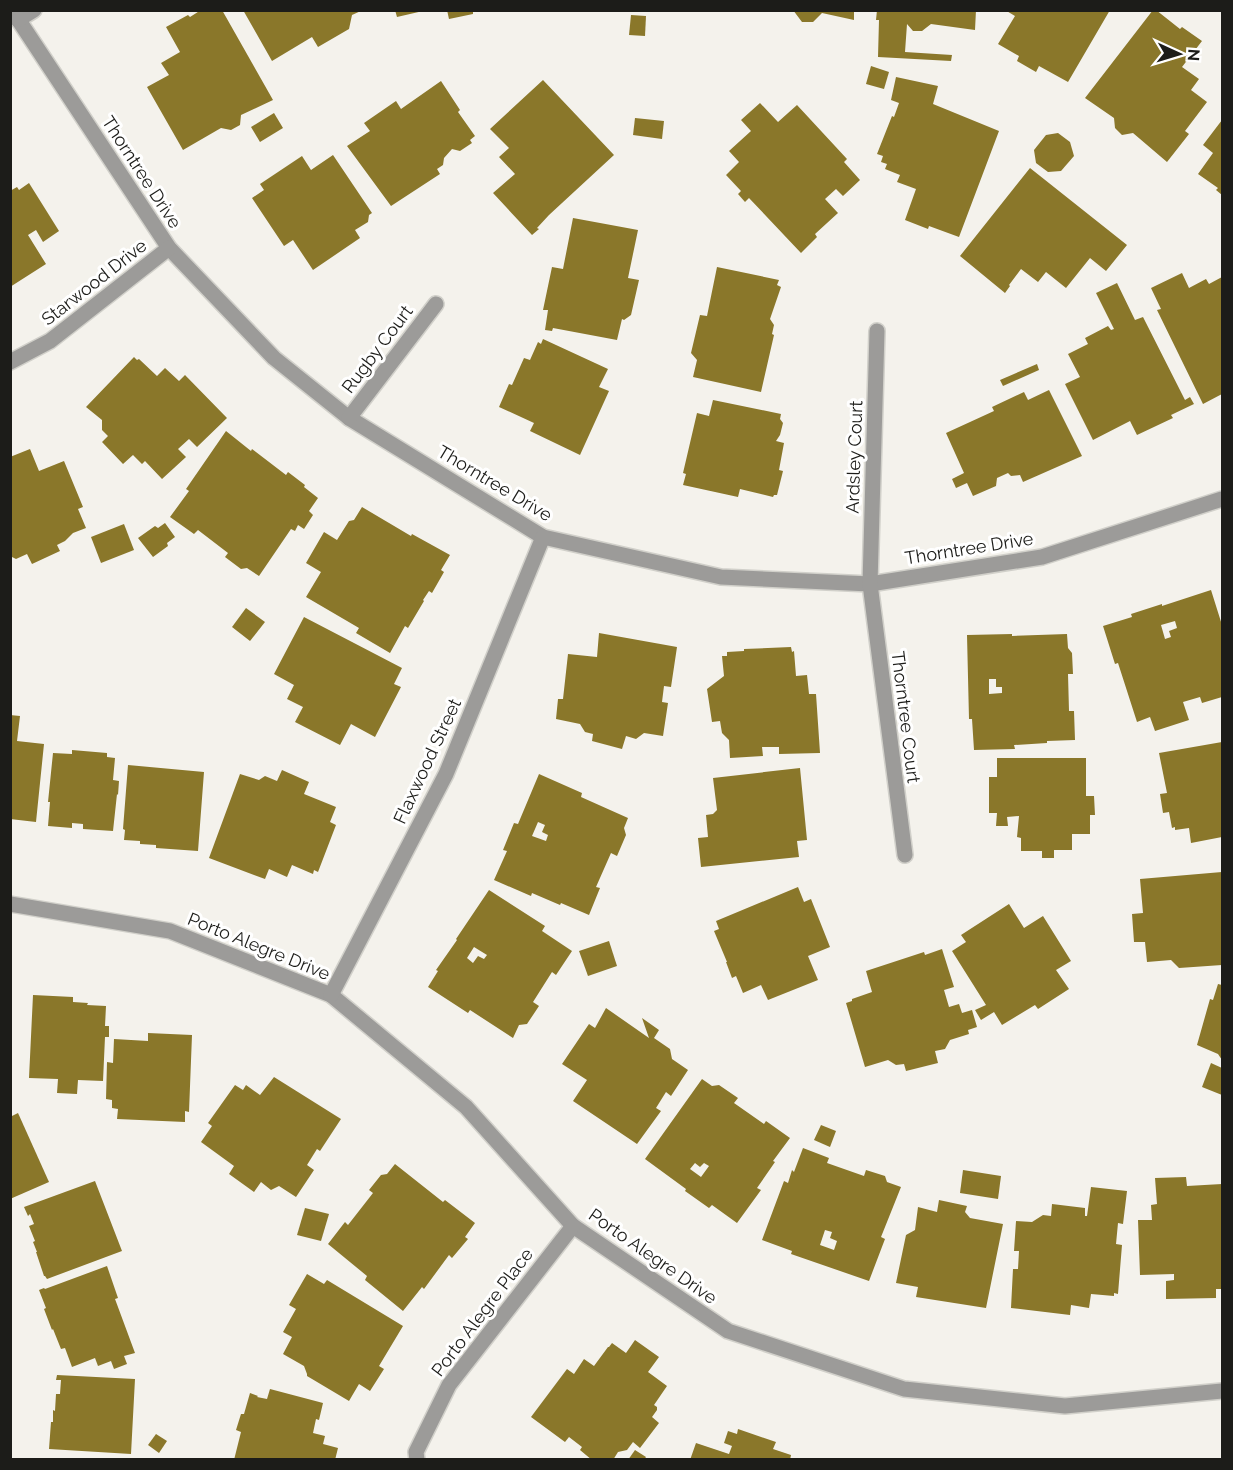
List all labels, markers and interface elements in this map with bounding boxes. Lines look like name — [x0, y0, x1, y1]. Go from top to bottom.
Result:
north arrow — [1149, 24, 1209, 84]
text: N — [1184, 48, 1203, 62]
street label: Thorntree Drive — [98, 112, 186, 232]
street label: Starwood Drive — [37, 234, 151, 329]
street label: Rugby Court — [337, 301, 417, 397]
street label: Ardsley Court — [842, 400, 866, 514]
street label: Thorntree Drive — [434, 441, 556, 526]
street label: Thorntree Drive — [903, 527, 1035, 569]
street label: Thorntree Court — [887, 650, 925, 784]
street label: Flaxwood Street — [389, 695, 465, 827]
street label: Porto Alegre Drive — [185, 908, 334, 984]
street label: Porto Alegre Drive — [585, 1204, 721, 1308]
street label: Porto Alegre Place — [427, 1244, 537, 1380]

